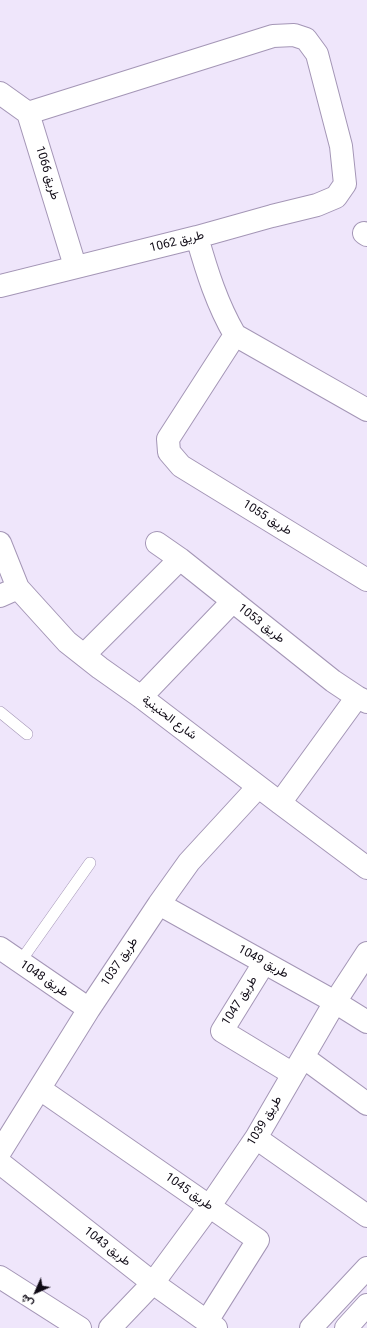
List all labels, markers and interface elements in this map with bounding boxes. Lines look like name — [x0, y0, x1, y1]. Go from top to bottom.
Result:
street label: طريق 1066 — [32, 144, 62, 202]
street label: طريق 1062 — [148, 228, 206, 256]
street label: طريق 1055 — [240, 497, 294, 539]
street label: طريق 1053 — [235, 601, 287, 647]
street label: شارع الحنينية — [139, 693, 199, 743]
street label: طريق 1037 — [99, 935, 141, 989]
street label: طريق 1049 — [235, 942, 291, 982]
street label: طريق 1048 — [17, 958, 71, 1000]
street label: طريق 1047 — [219, 974, 261, 1028]
street label: طريق 1039 — [245, 1094, 285, 1148]
street label: طريق 1045 — [162, 1170, 216, 1214]
street label: طريق 1043 — [81, 1224, 133, 1270]
north arrow — [16, 1272, 56, 1312]
text: ش — [18, 1292, 36, 1310]

